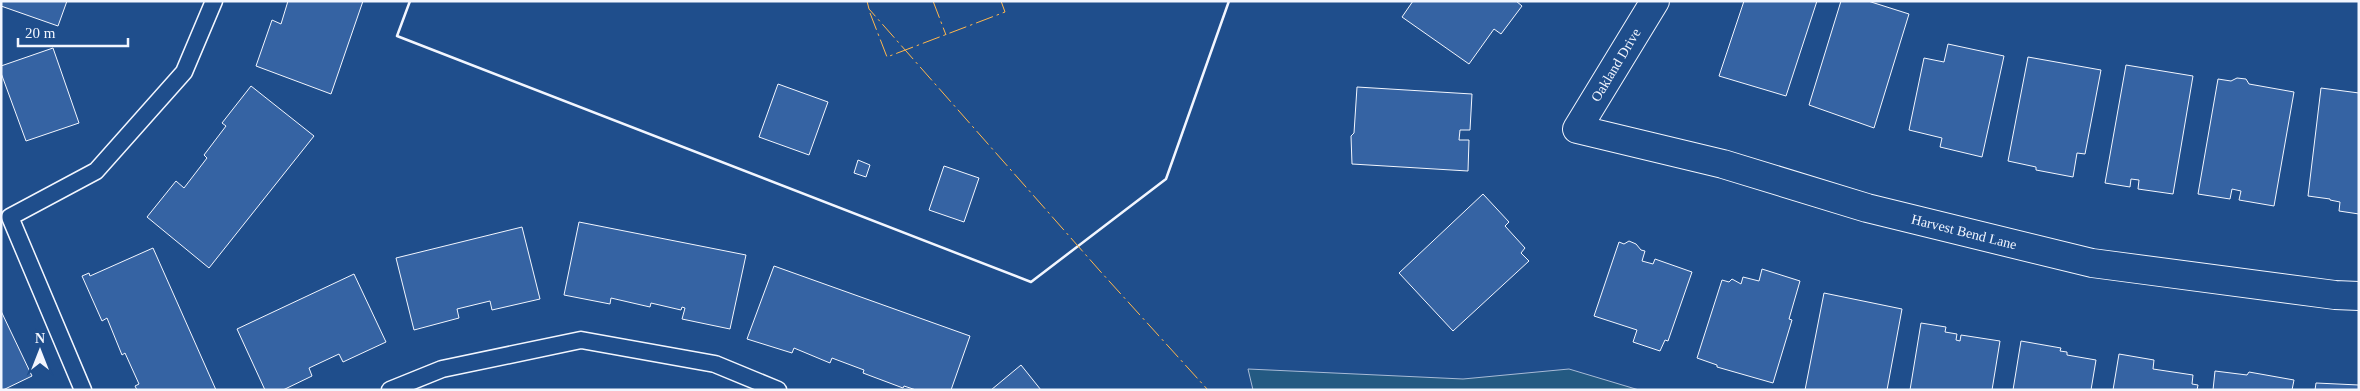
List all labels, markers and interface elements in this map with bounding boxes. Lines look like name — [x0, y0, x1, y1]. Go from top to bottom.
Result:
scale bar — [18, 15, 128, 47]
text: 20 m — [25, 25, 56, 41]
street label: Oakland Drive — [1588, 26, 1644, 104]
street label: Harvest Bend Lane — [1910, 212, 2018, 252]
north arrow — [15, 326, 65, 376]
text: N — [35, 331, 45, 346]

